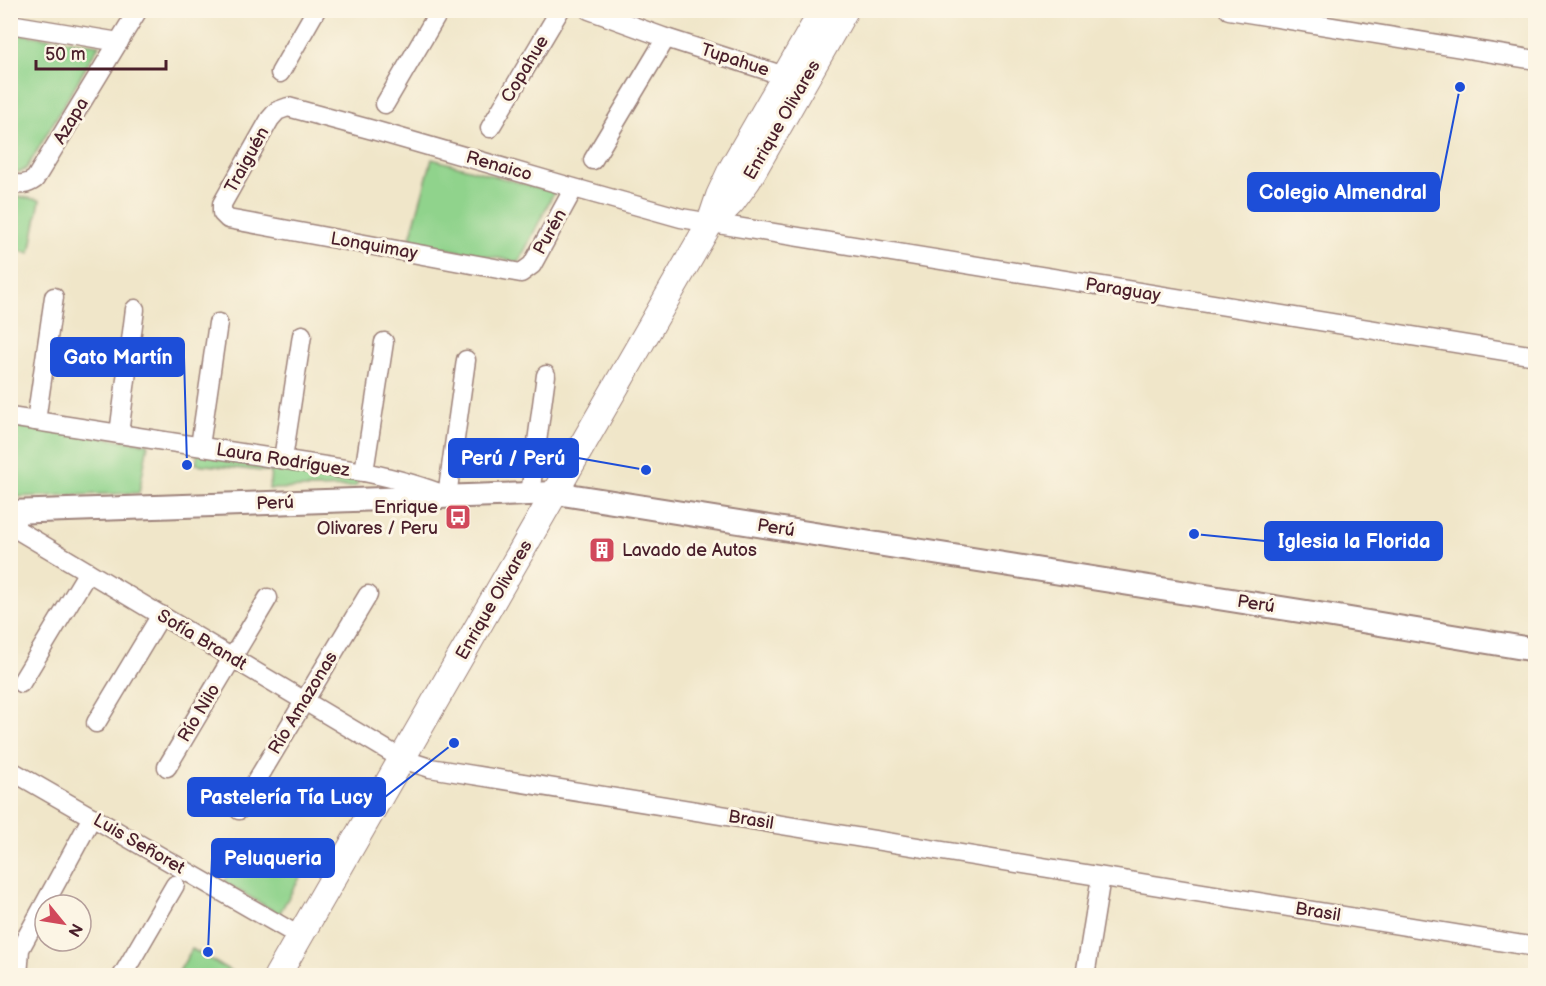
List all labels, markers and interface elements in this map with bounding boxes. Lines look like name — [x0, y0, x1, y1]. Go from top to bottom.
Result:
street label: Copahue — [497, 32, 553, 106]
scale bar — [36, 33, 166, 71]
street label: Tupahue — [698, 39, 772, 81]
text: 50 m — [45, 44, 86, 65]
street label: Enrique Olivares — [739, 56, 825, 183]
street label: Azapa — [49, 94, 93, 148]
street label: Traiguén — [220, 123, 274, 197]
street label: Renaico — [464, 147, 534, 185]
callout: Colegio Almendral — [1248, 173, 1439, 211]
text: Colegio Almendral — [1259, 181, 1427, 205]
street label: Purén — [529, 206, 571, 258]
street label: Lonquimay — [329, 228, 420, 264]
street label: Paraguay — [1084, 274, 1163, 306]
callout: Gato Martín — [51, 338, 184, 376]
text: Gato Martín — [63, 346, 173, 370]
street label: Laura Rodríguez — [215, 439, 352, 481]
callout: Perú / Perú — [449, 439, 578, 477]
text: Perú / Perú — [461, 447, 565, 471]
street label: Perú — [256, 492, 294, 514]
place label: Enrique Olivares / Peru — [317, 497, 438, 539]
bus stop icon: Enrique Olivares / Peru — [443, 502, 473, 532]
street label: Perú — [756, 515, 796, 541]
callout: Iglesia la Florida — [1265, 522, 1442, 560]
text: Iglesia la Florida — [1278, 530, 1430, 554]
building icon: Lavado de Autos — [587, 535, 617, 565]
street label: Enrique Olivares — [451, 536, 537, 663]
place label: Lavado de Autos — [622, 540, 757, 561]
street label: Perú — [1236, 591, 1276, 617]
street label: Sofía Brandt — [153, 605, 251, 675]
street label: Río Amazonas — [264, 648, 342, 758]
street label: Río Nilo — [174, 680, 224, 746]
callout: Pastelería Tía Lucy — [188, 778, 385, 816]
text: Pastelería Tía Lucy — [200, 786, 373, 810]
street label: Brasil — [727, 806, 775, 834]
street label: Luis Señoret — [89, 809, 189, 879]
callout: Peluqueria — [212, 839, 334, 877]
text: Peluqueria — [224, 847, 322, 871]
north arrow — [33, 893, 93, 953]
street label: Brasil — [1294, 898, 1342, 926]
text: N — [63, 920, 86, 940]

